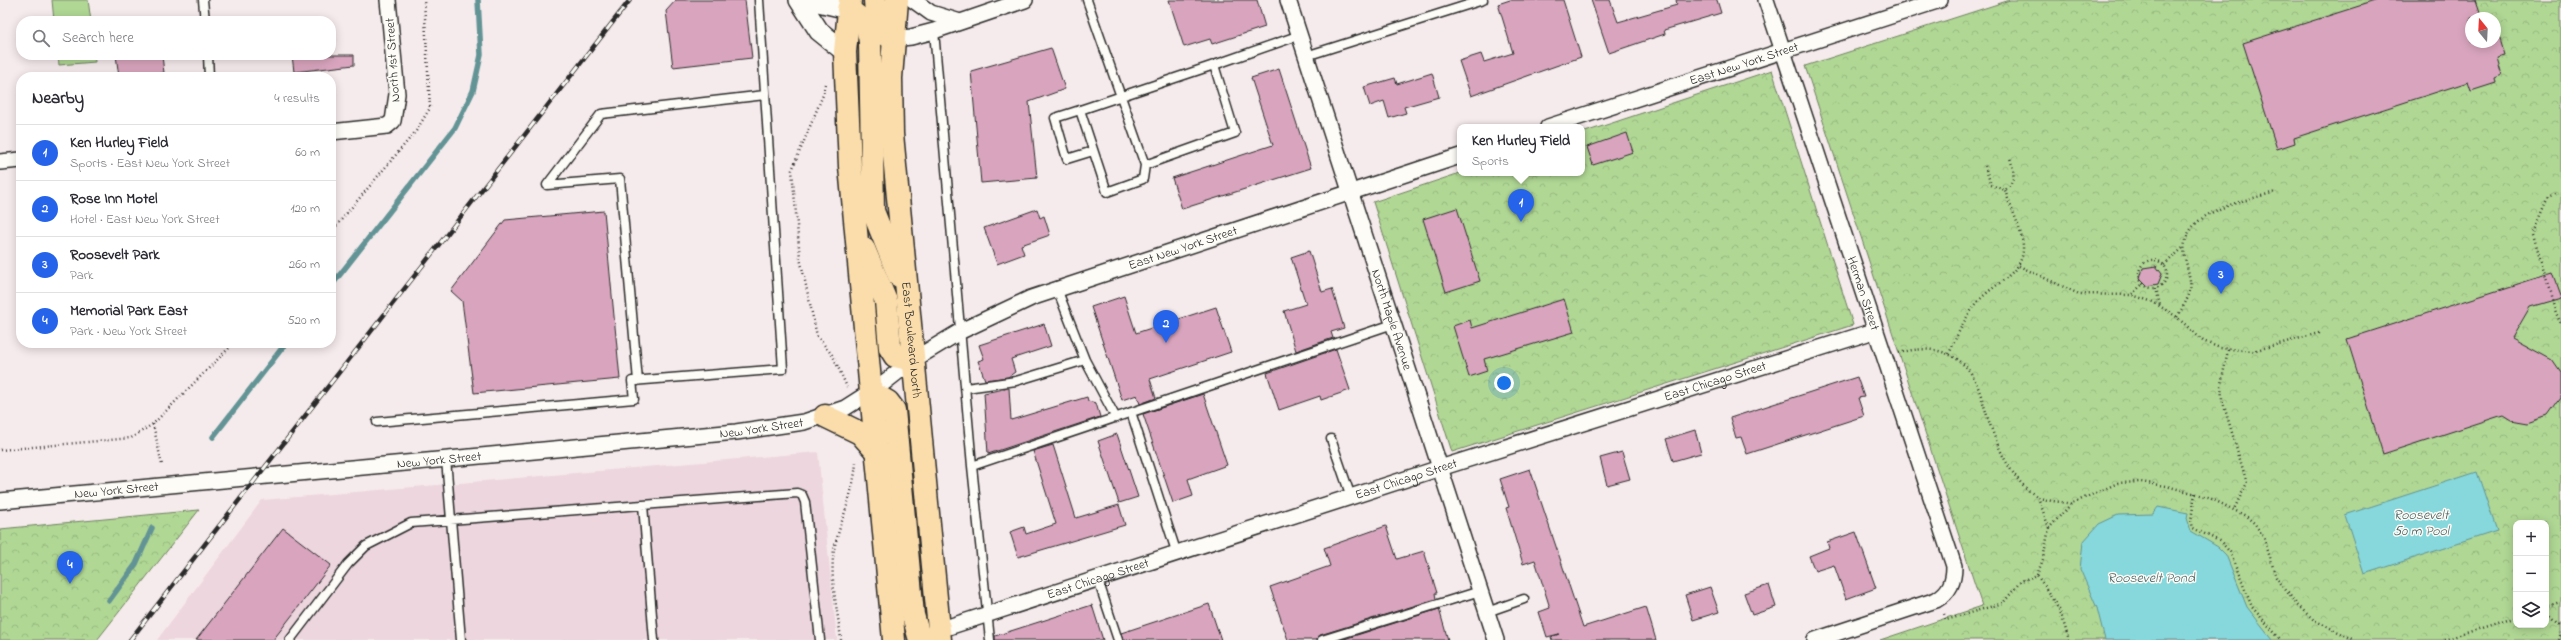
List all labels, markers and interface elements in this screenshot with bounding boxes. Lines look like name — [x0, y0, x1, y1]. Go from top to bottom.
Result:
north arrow — [2465, 12, 2501, 48]
search box — [16, 16, 336, 60]
street label: North 1st Street — [381, 17, 405, 103]
icon: search — [30, 27, 52, 49]
text: Search here — [62, 27, 134, 49]
street label: East New York Street — [1687, 37, 1802, 90]
text: Nearby — [32, 86, 84, 111]
text: 4 results — [274, 89, 320, 108]
popup — [1457, 124, 1585, 176]
text: Ken Hurley Field — [1472, 130, 1570, 152]
text: Ken Hurley Field — [70, 132, 168, 154]
text: 1 — [43, 143, 47, 162]
text: 60 m — [295, 143, 320, 162]
text: Sports — [1472, 152, 1509, 171]
text: Sports · East New York Street — [70, 154, 230, 173]
text: Rose Inn Motel — [70, 188, 157, 210]
pin: 1 — [1508, 189, 1534, 222]
text: 2 — [42, 199, 48, 218]
text: 120 m — [290, 199, 320, 218]
text: Hotel · East New York Street — [70, 210, 220, 229]
street label: East New York Street — [1126, 221, 1240, 275]
text: Roosevelt Park — [70, 244, 160, 266]
street label: Herman Street — [1842, 254, 1885, 333]
text: 3 — [42, 255, 48, 274]
text: 260 m — [289, 255, 320, 274]
pin: 3 — [2208, 261, 2234, 294]
text: Park — [70, 266, 94, 285]
street label: North Maple Avenue — [1367, 267, 1417, 373]
street label: East Boulevard North — [897, 281, 927, 399]
text: Memorial Park East — [70, 300, 188, 322]
pin: 2 — [1153, 310, 1179, 343]
text: 4 — [42, 311, 48, 330]
text: 520 m — [287, 311, 320, 330]
text: Park · New York Street — [70, 322, 187, 341]
street label: East Chicago Street — [1662, 356, 1769, 406]
your location — [1494, 373, 1514, 393]
street label: New York Street — [719, 413, 805, 443]
street label: New York Street — [396, 446, 483, 473]
street label: East Chicago Street — [1353, 453, 1460, 504]
street label: New York Street — [74, 477, 160, 503]
water label: Roosevelt 50 m Pool — [2393, 505, 2450, 542]
map controls — [2513, 520, 2549, 628]
button: + — [2513, 520, 2549, 556]
pin: 4 — [57, 551, 83, 584]
street label: East Chicago Street — [1044, 553, 1152, 604]
button: − — [2513, 556, 2549, 592]
water label: Roosevelt Pond — [2107, 568, 2196, 589]
button: layers — [2513, 592, 2549, 628]

